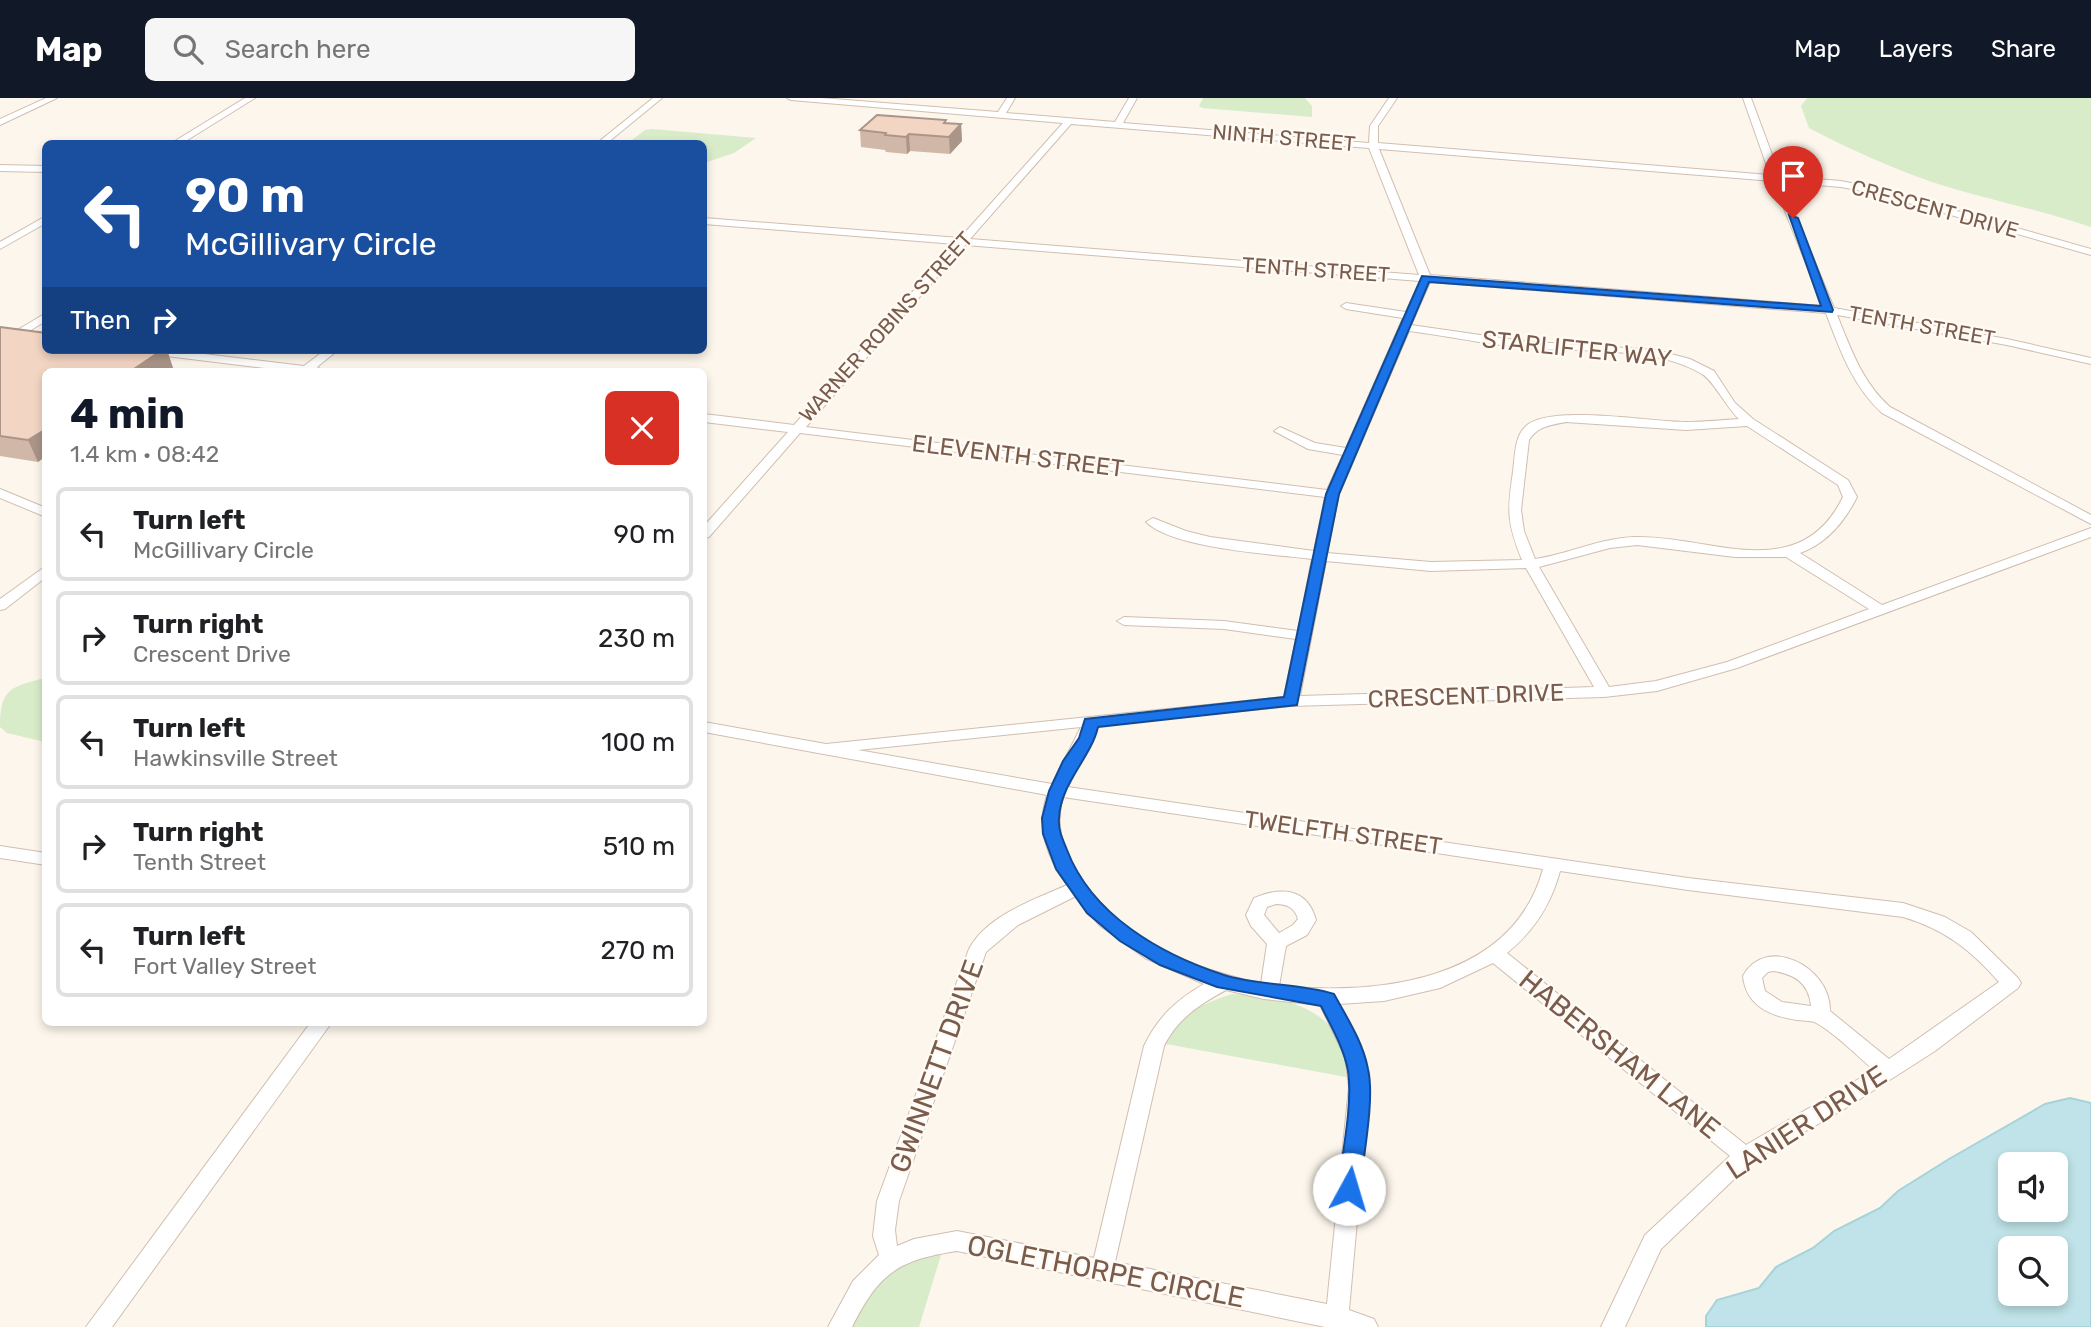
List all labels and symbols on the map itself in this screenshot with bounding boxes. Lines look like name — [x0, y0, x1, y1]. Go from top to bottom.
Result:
street label: NINTH STREET — [1211, 119, 1357, 156]
pin — [1763, 146, 1823, 218]
street label: CRESCENT DRIVE — [1849, 174, 2021, 243]
street label: WARNER ROBINS STREET — [794, 226, 978, 427]
street label: TENTH STREET — [1241, 252, 1391, 287]
street label: TENTH STREET — [1847, 300, 1997, 351]
street label: STARLIFTER WAY — [1481, 325, 1673, 373]
street label: ELEVENTH STREET — [910, 429, 1126, 483]
street label: CRESCENT DRIVE — [1367, 679, 1565, 713]
street label: TWELFTH STREET — [1242, 805, 1444, 861]
street label: GWINNETT DRIVE — [883, 955, 990, 1177]
street label: HABERSHAM LANE — [1513, 963, 1727, 1146]
street label: LANIER DRIVE — [1720, 1058, 1893, 1186]
position arrow — [1312, 1152, 1386, 1226]
street label: OGLETHORPE CIRCLE — [964, 1228, 1247, 1315]

